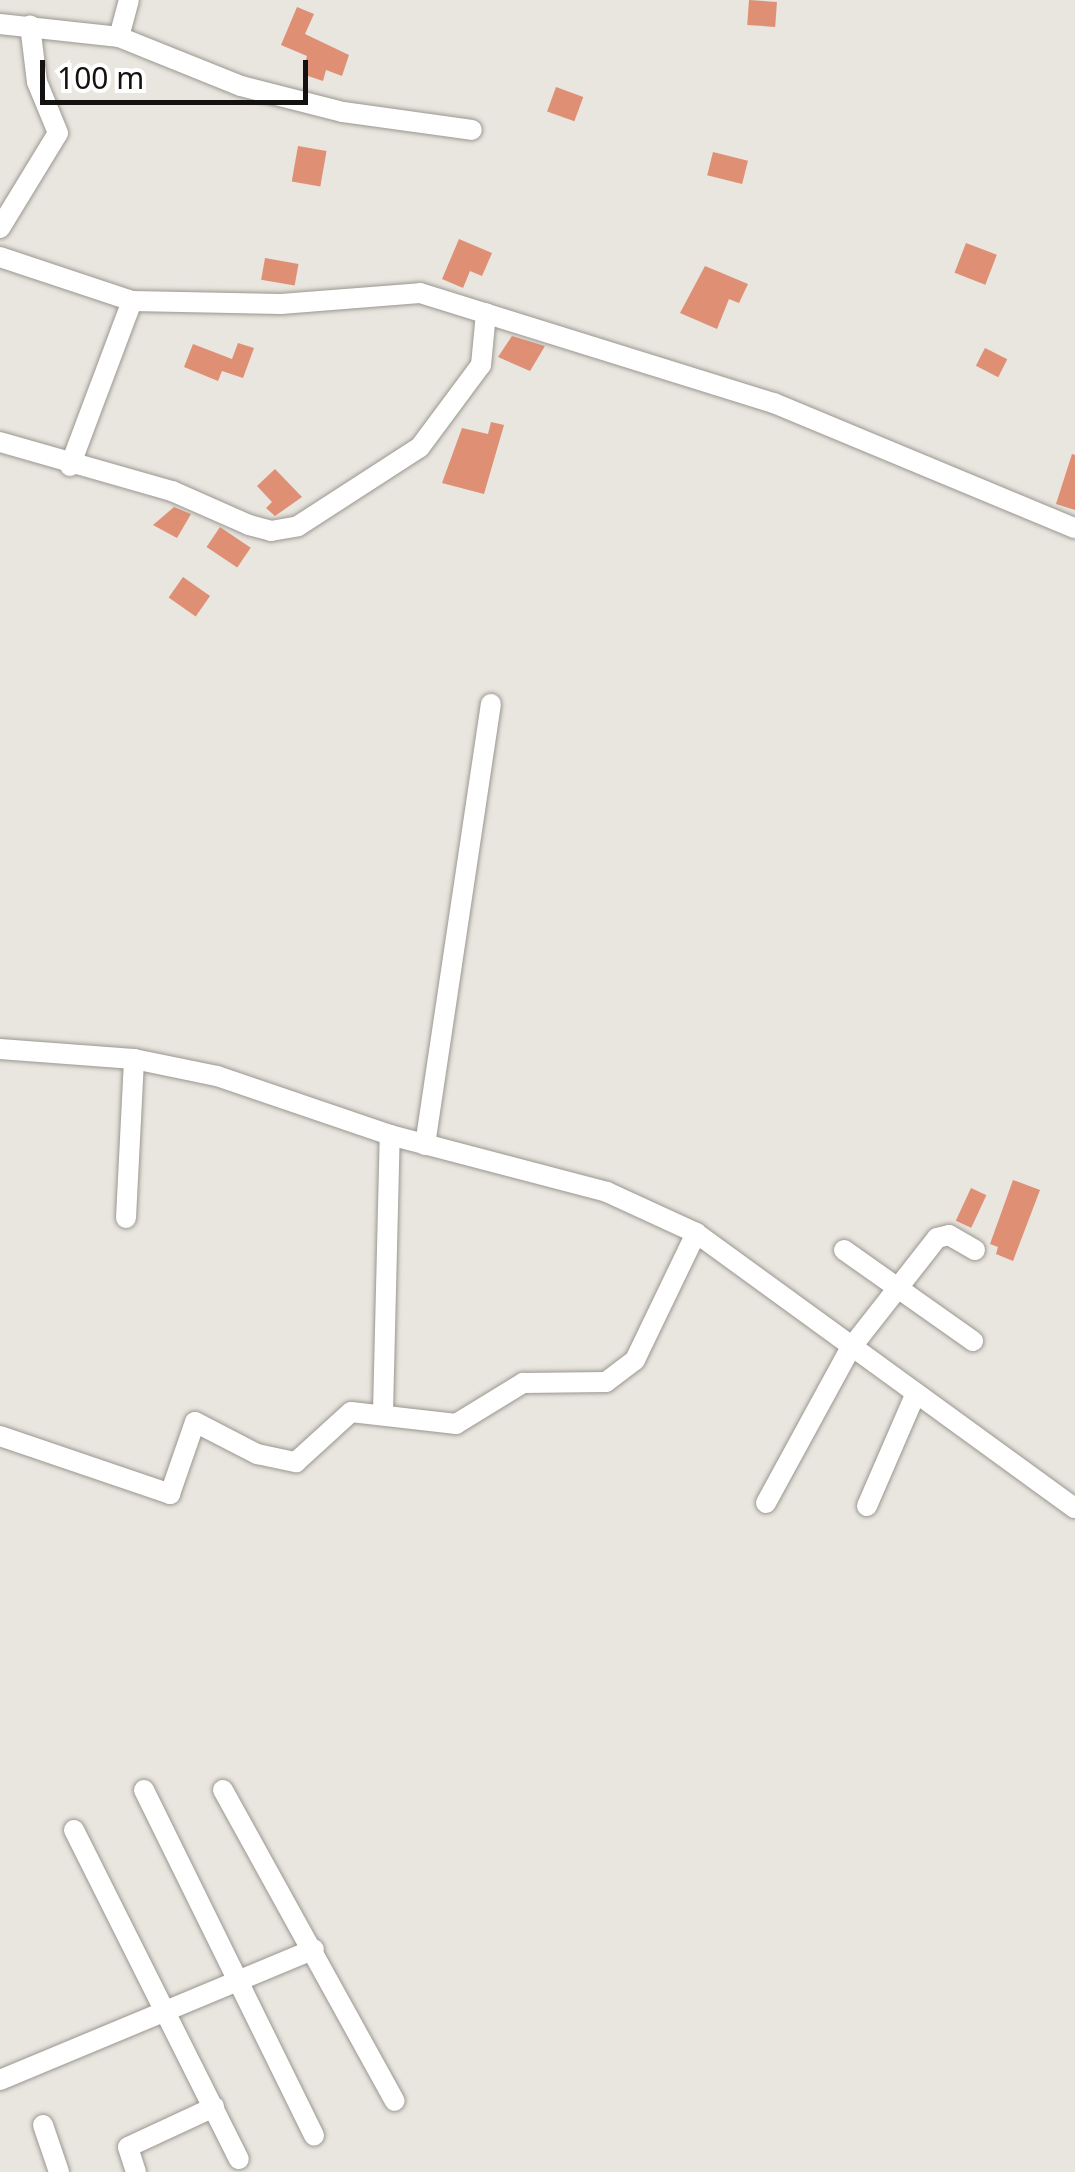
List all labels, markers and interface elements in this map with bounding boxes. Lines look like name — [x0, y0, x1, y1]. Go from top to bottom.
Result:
scale bar — [45, 40, 312, 102]
text: 100 m — [57, 57, 144, 98]

